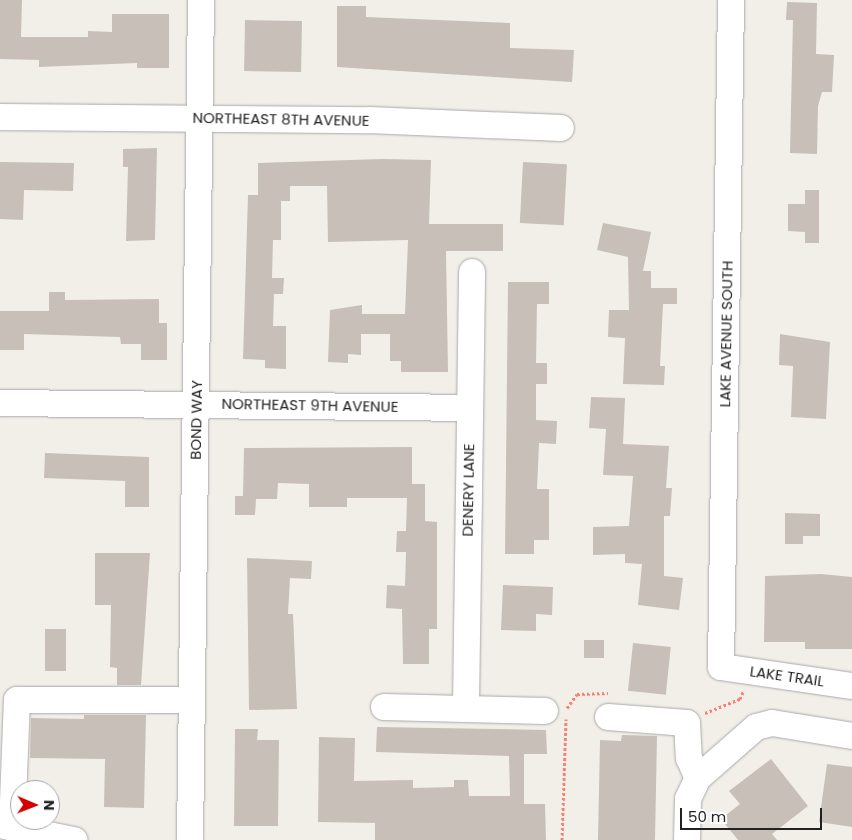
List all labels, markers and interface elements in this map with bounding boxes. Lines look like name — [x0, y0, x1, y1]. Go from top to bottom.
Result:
street label: NORTHEAST 8TH AVENUE — [192, 108, 370, 130]
street label: LAKE AVENUE SOUTH — [716, 260, 736, 408]
street label: BOND WAY — [186, 380, 206, 460]
street label: NORTHEAST 9TH AVENUE — [221, 394, 399, 416]
street label: DENERY LANE — [458, 443, 478, 537]
street label: LAKE TRAIL — [749, 662, 825, 690]
north arrow — [10, 780, 60, 830]
scale bar — [682, 798, 824, 830]
text: N — [39, 800, 59, 811]
text: 50 m — [688, 806, 726, 827]

